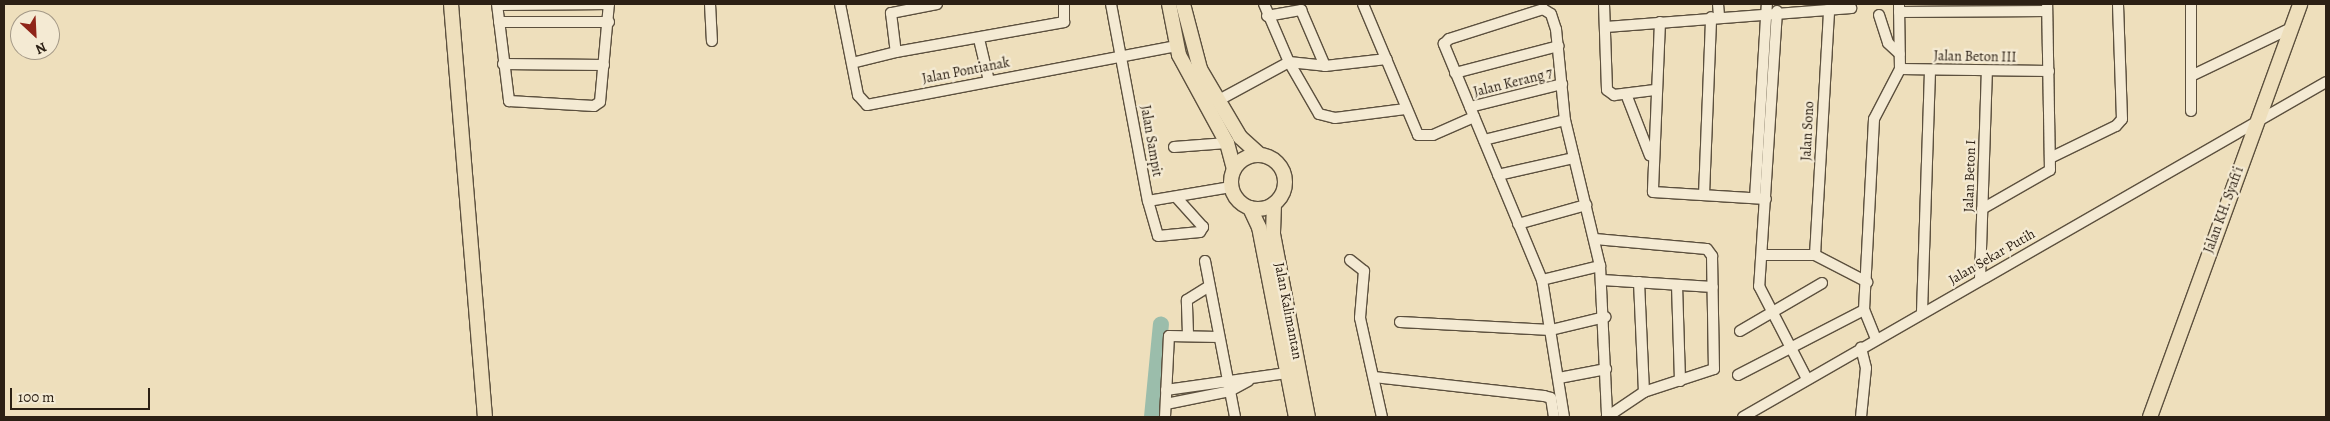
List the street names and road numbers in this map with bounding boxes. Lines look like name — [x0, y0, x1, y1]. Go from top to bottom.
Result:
street label: Jalan Beton III — [1933, 48, 2017, 66]
street label: Jalan Pontianak — [921, 54, 1011, 88]
street label: Jalan Kerang 7 — [1472, 65, 1554, 101]
street label: Jalan Sono — [1798, 101, 1818, 161]
street label: Jalan Sampit — [1136, 104, 1166, 178]
street label: Jalan Beton I — [1960, 139, 1980, 213]
street label: Jalan KH. Syafi'i — [2200, 164, 2248, 256]
street label: Jalan Sekar Putih — [1946, 225, 2038, 289]
street label: Jalan Kalimantan — [1270, 261, 1306, 361]

